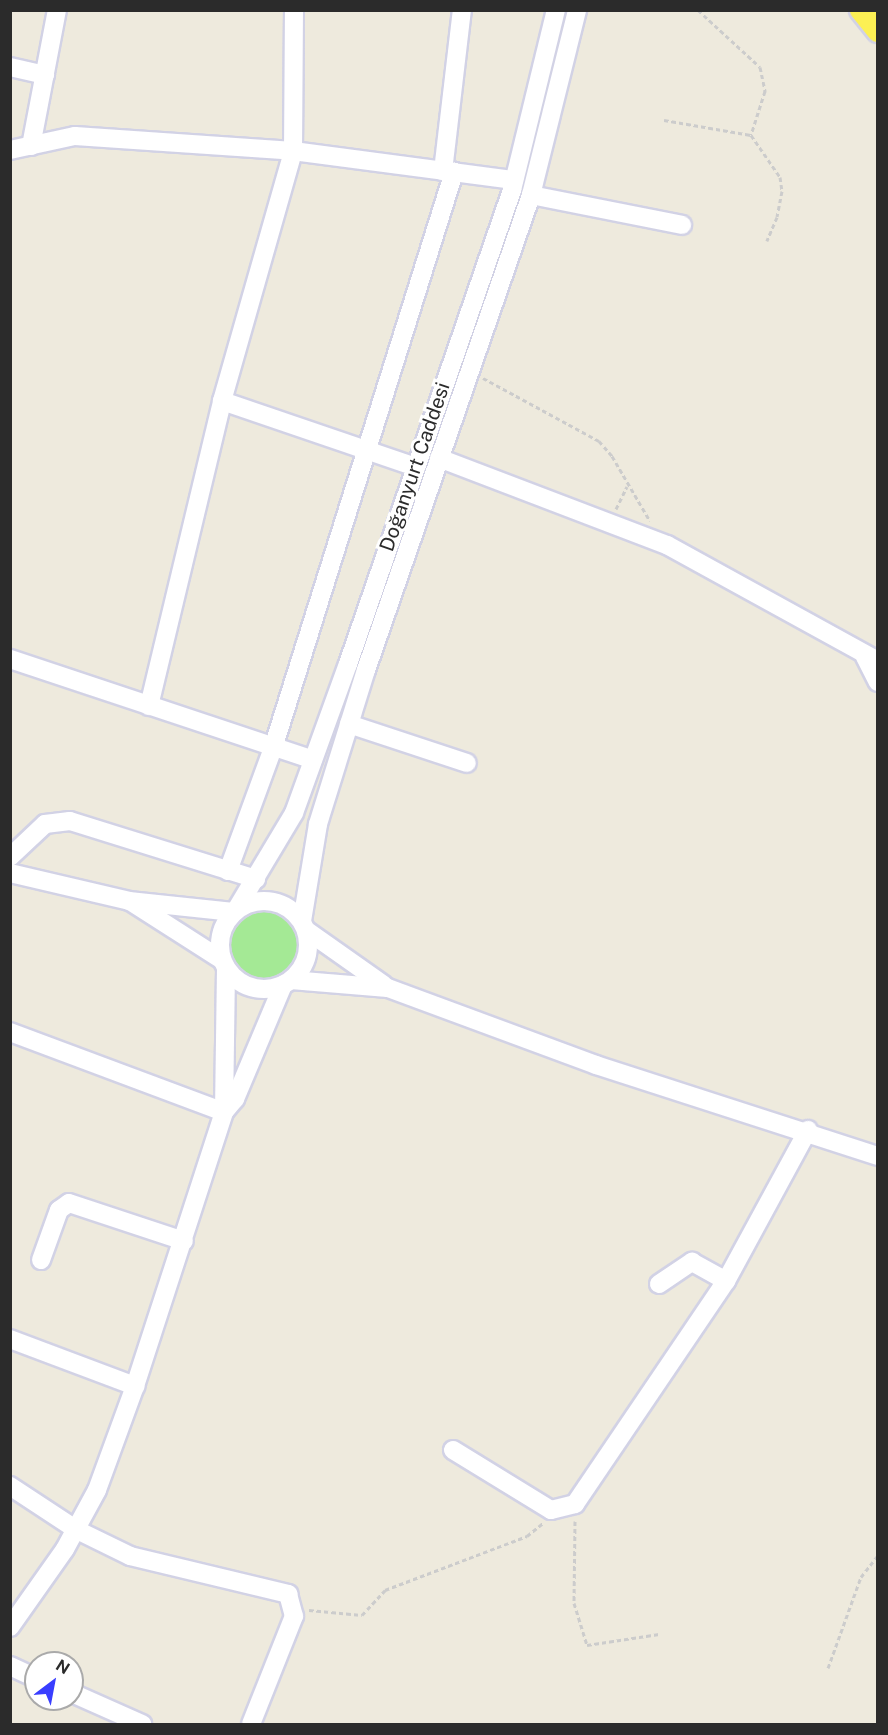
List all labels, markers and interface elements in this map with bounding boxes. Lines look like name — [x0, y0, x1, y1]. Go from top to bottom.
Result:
street label: Doğanyurt Caddesi — [375, 379, 455, 555]
north arrow — [24, 1651, 84, 1711]
text: N — [52, 1656, 73, 1678]

